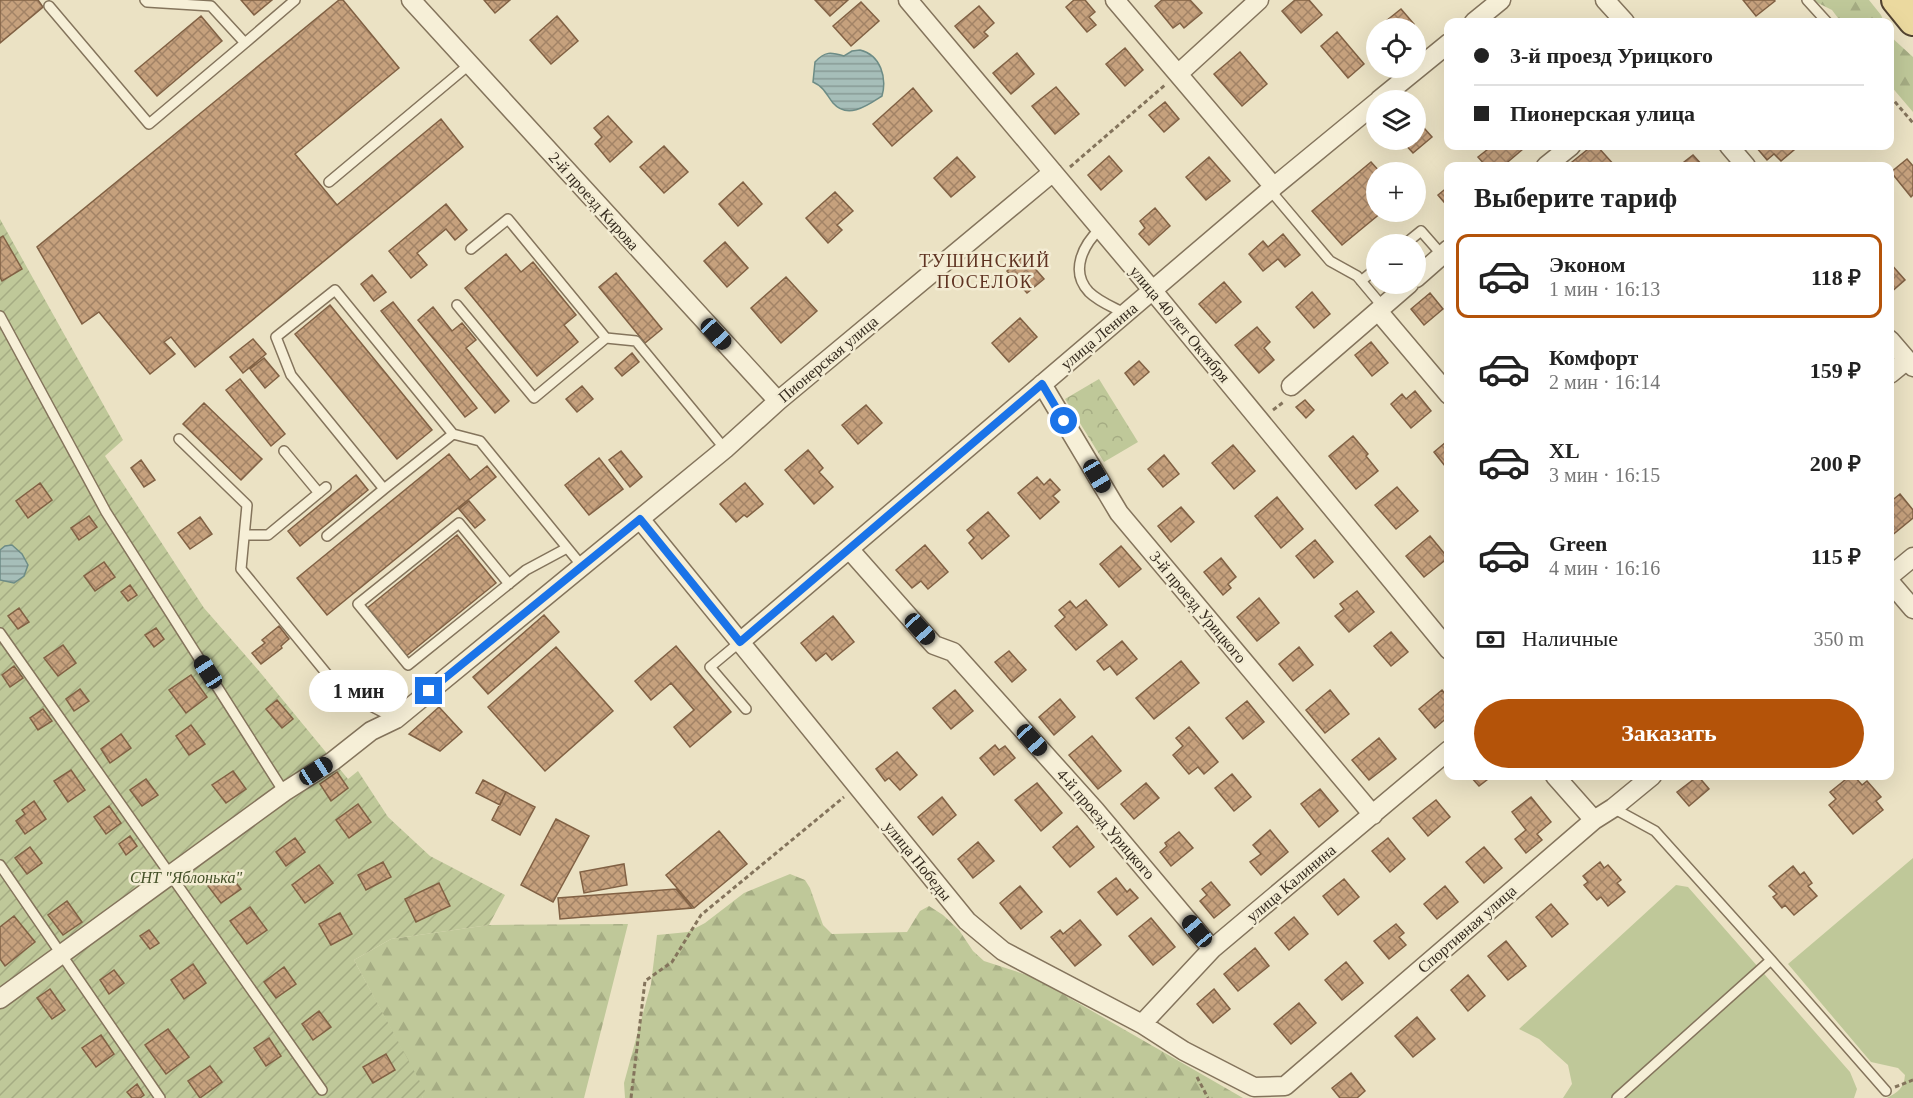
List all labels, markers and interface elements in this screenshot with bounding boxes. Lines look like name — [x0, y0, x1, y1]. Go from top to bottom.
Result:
map controls — [1366, 18, 1426, 294]
button: locate — [1366, 18, 1426, 78]
text: 3-й проезд Урицкого — [1510, 43, 1713, 68]
button: layers — [1366, 90, 1426, 150]
text: Пионерская улица — [1510, 101, 1695, 126]
street label: 2-й проезд Кирова — [545, 149, 642, 254]
button: + — [1366, 162, 1426, 222]
text: Выберите тариф — [1474, 183, 1677, 213]
button: − — [1366, 234, 1426, 294]
icon: car — [1477, 249, 1531, 303]
district label: ТУШИНСКИЙ ПОСЕЛОК — [919, 251, 1051, 292]
text: Эконом — [1549, 252, 1626, 277]
street label: улица 40 лет Октября — [1126, 262, 1234, 387]
text: 118 ₽ — [1811, 265, 1861, 290]
text: 1 мин · 16:13 — [1549, 278, 1660, 300]
street label: улица Ленина — [1057, 299, 1141, 374]
street label: Пионерская улица — [775, 313, 882, 406]
car — [697, 315, 735, 353]
icon: car — [1477, 342, 1531, 396]
text: Комфорт — [1549, 345, 1638, 370]
text: 159 ₽ — [1810, 358, 1861, 383]
text: 2 мин · 16:14 — [1549, 371, 1660, 393]
route start — [1050, 407, 1077, 434]
icon: car — [1477, 435, 1531, 489]
text: XL — [1549, 438, 1580, 463]
text: 200 ₽ — [1810, 451, 1861, 476]
car — [1080, 456, 1114, 496]
text: 3 мин · 16:15 — [1549, 464, 1660, 486]
icon: car — [1477, 528, 1531, 582]
text: Green — [1549, 531, 1607, 556]
text: 115 ₽ — [1811, 544, 1861, 569]
street label: 3-й проезд Урицкого — [1146, 548, 1250, 667]
text: 4 мин · 16:16 — [1549, 557, 1660, 579]
car — [901, 610, 939, 648]
icon: cash — [1474, 623, 1507, 656]
text: Наличные — [1522, 626, 1618, 651]
text: 350 m — [1813, 628, 1864, 650]
car — [191, 652, 225, 692]
callout: 1 мин — [309, 670, 408, 712]
route end — [415, 677, 442, 704]
text: 1 мин — [333, 680, 384, 702]
button: Заказать — [1474, 699, 1864, 768]
car — [1013, 721, 1051, 759]
car — [296, 754, 336, 788]
street label: 4-й проезд Урицкого — [1053, 765, 1158, 883]
street label: улица Победы — [880, 818, 955, 905]
street label: улица Калинина — [1243, 841, 1339, 926]
park label: СНТ "Яблонька" — [130, 869, 242, 886]
street label: Спортивная улица — [1414, 882, 1520, 977]
car — [1179, 911, 1215, 951]

